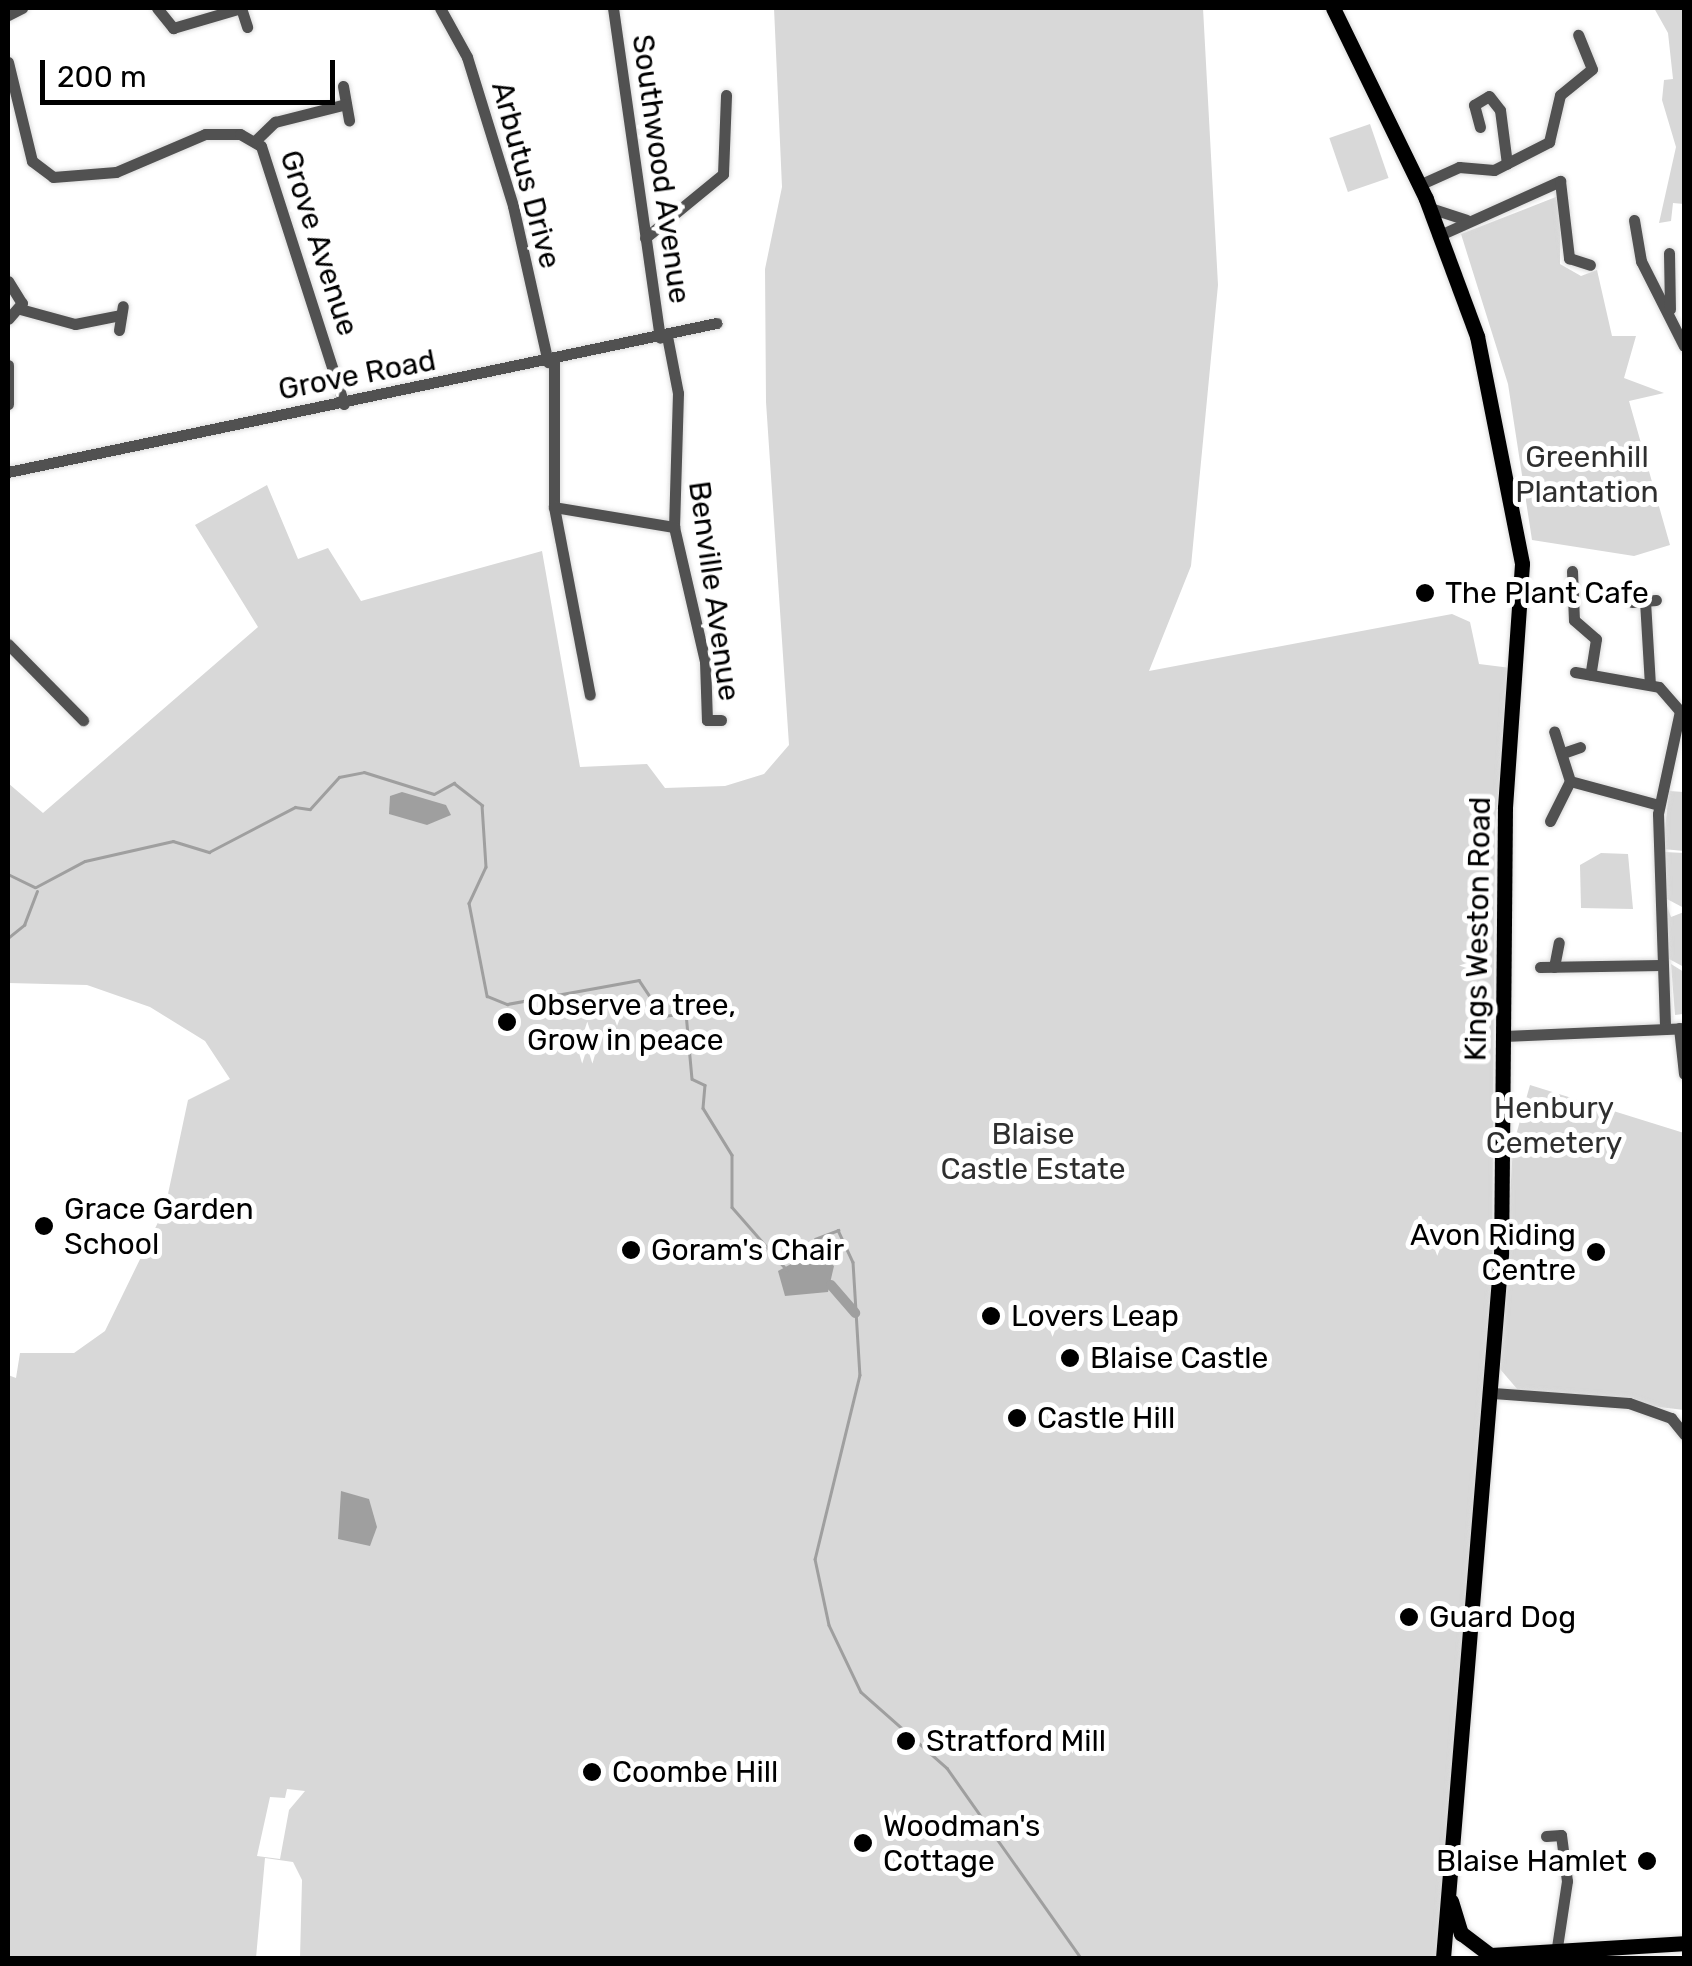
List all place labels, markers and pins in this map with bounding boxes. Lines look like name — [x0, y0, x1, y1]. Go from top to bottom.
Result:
place label: The Plant Cafe — [1445, 575, 1649, 611]
marker: The Plant Cafe — [1414, 582, 1436, 604]
place label: Observe a tree, Grow in peace — [527, 987, 737, 1058]
marker: Observe a tree, Grow in peace — [496, 1011, 518, 1033]
place label: Grace Garden School — [64, 1191, 254, 1262]
marker: Grace Garden School — [33, 1215, 55, 1237]
place label: Avon Riding Centre — [1410, 1217, 1576, 1288]
place label: Goram's Chair — [651, 1232, 844, 1268]
marker: Goram's Chair — [620, 1239, 642, 1261]
marker: Avon Riding Centre — [1585, 1241, 1607, 1263]
place label: Lovers Leap — [1011, 1298, 1179, 1334]
marker: Lovers Leap — [980, 1305, 1002, 1327]
place label: Blaise Castle — [1090, 1340, 1268, 1376]
marker: Blaise Castle — [1059, 1347, 1081, 1369]
place label: Castle Hill — [1037, 1400, 1175, 1436]
marker: Castle Hill — [1006, 1407, 1028, 1429]
place label: Guard Dog — [1429, 1599, 1576, 1635]
marker: Guard Dog — [1398, 1606, 1420, 1628]
place label: Stratford Mill — [926, 1723, 1106, 1759]
marker: Stratford Mill — [895, 1730, 917, 1752]
place label: Coombe Hill — [612, 1754, 778, 1790]
marker: Coombe Hill — [581, 1761, 603, 1783]
place label: Woodman's Cottage — [883, 1808, 1040, 1878]
marker: Woodman's Cottage — [852, 1832, 874, 1854]
place label: Blaise Hamlet — [1436, 1843, 1627, 1879]
marker: Blaise Hamlet — [1636, 1850, 1658, 1872]

